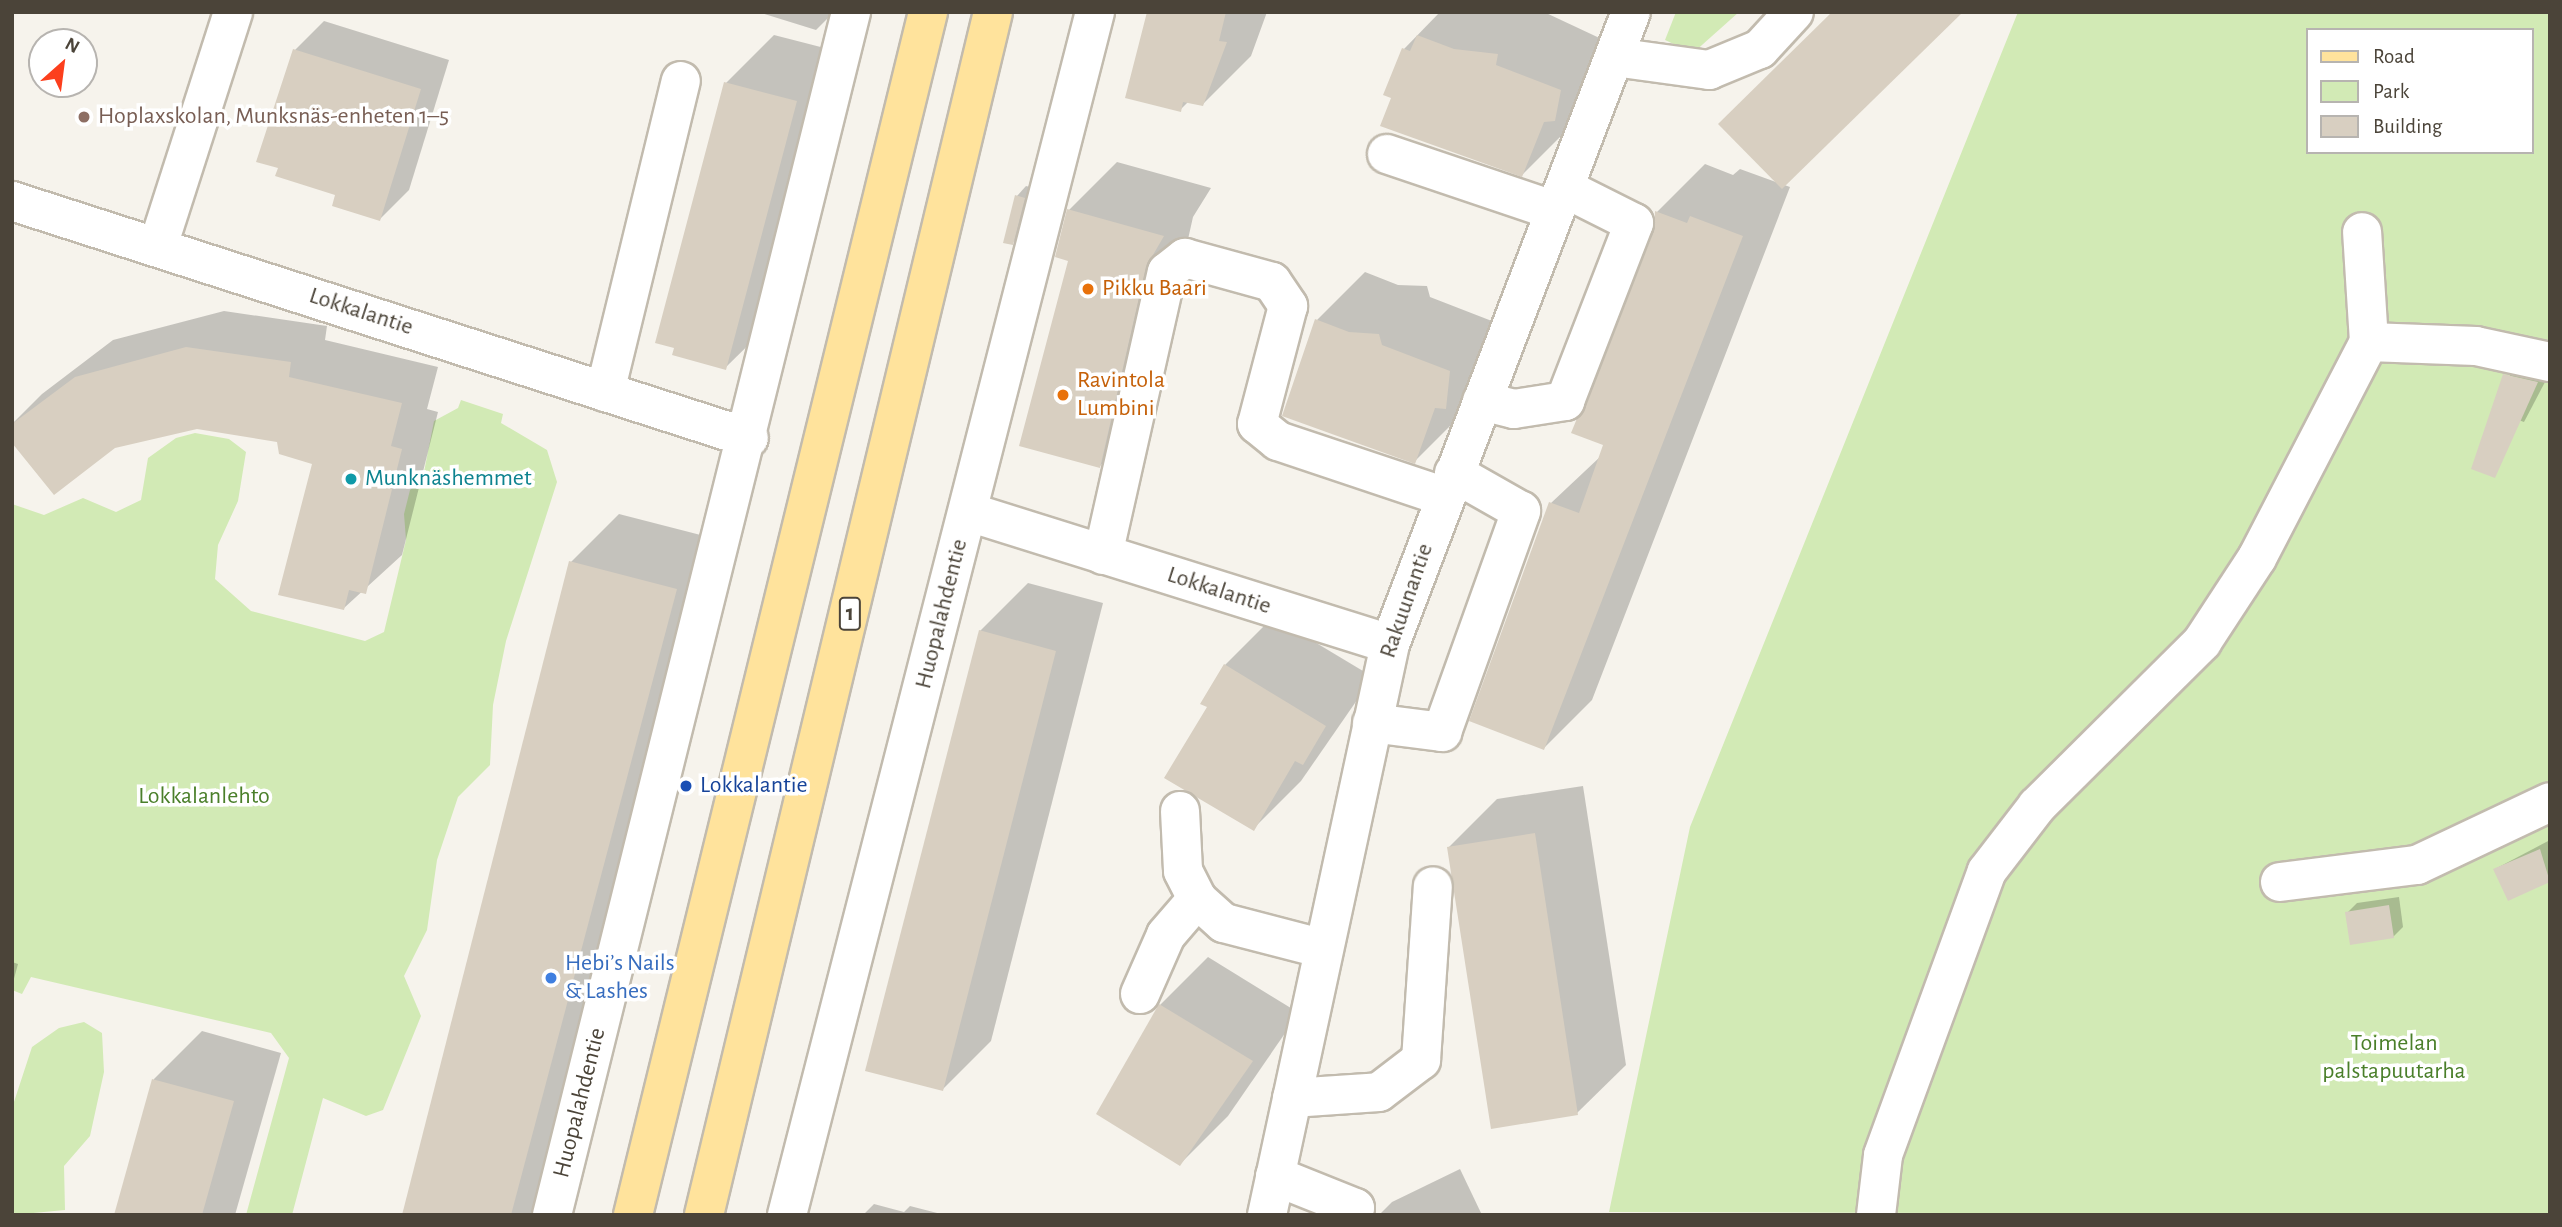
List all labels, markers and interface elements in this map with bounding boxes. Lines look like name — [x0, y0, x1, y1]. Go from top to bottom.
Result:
north arrow — [28, 28, 98, 98]
legend — [2306, 28, 2534, 154]
text: N — [62, 34, 82, 57]
text: Road — [2373, 46, 2415, 67]
text: Park — [2373, 81, 2409, 102]
place label: Hoplaxskolan, Munksnäs-enheten 1–5 — [98, 103, 449, 131]
marker: Hoplaxskolan, Munksnäs-enheten 1–5 — [76, 109, 92, 125]
text: Building — [2373, 116, 2442, 137]
place label: Pikku Baari — [1102, 275, 1207, 303]
marker: Pikku Baari — [1080, 281, 1096, 297]
street label: Lokkalantie — [305, 282, 417, 342]
place label: Ravintola Lumbini — [1077, 367, 1165, 423]
marker: Ravintola Lumbini — [1055, 387, 1071, 403]
place label: Munknäshemmet — [365, 465, 532, 493]
marker: Munknäshemmet — [343, 471, 359, 487]
street label: Huopalahdentie — [909, 536, 975, 692]
street label: Rakuunantie — [1374, 540, 1440, 662]
street label: Lokkalantie — [1163, 561, 1275, 621]
road number: 1 — [838, 594, 862, 634]
place label: Lokkalantie — [700, 772, 808, 800]
marker: Lokkalantie — [678, 778, 694, 794]
park label: Lokkalanlehto — [138, 783, 270, 811]
place label: Hebi’s Nails & Lashes — [565, 950, 675, 1006]
marker: Hebi’s Nails & Lashes — [543, 970, 559, 986]
street label: Huopalahdentie — [547, 1025, 613, 1181]
park label: Toimelan palstapuutarha — [2322, 1030, 2466, 1086]

